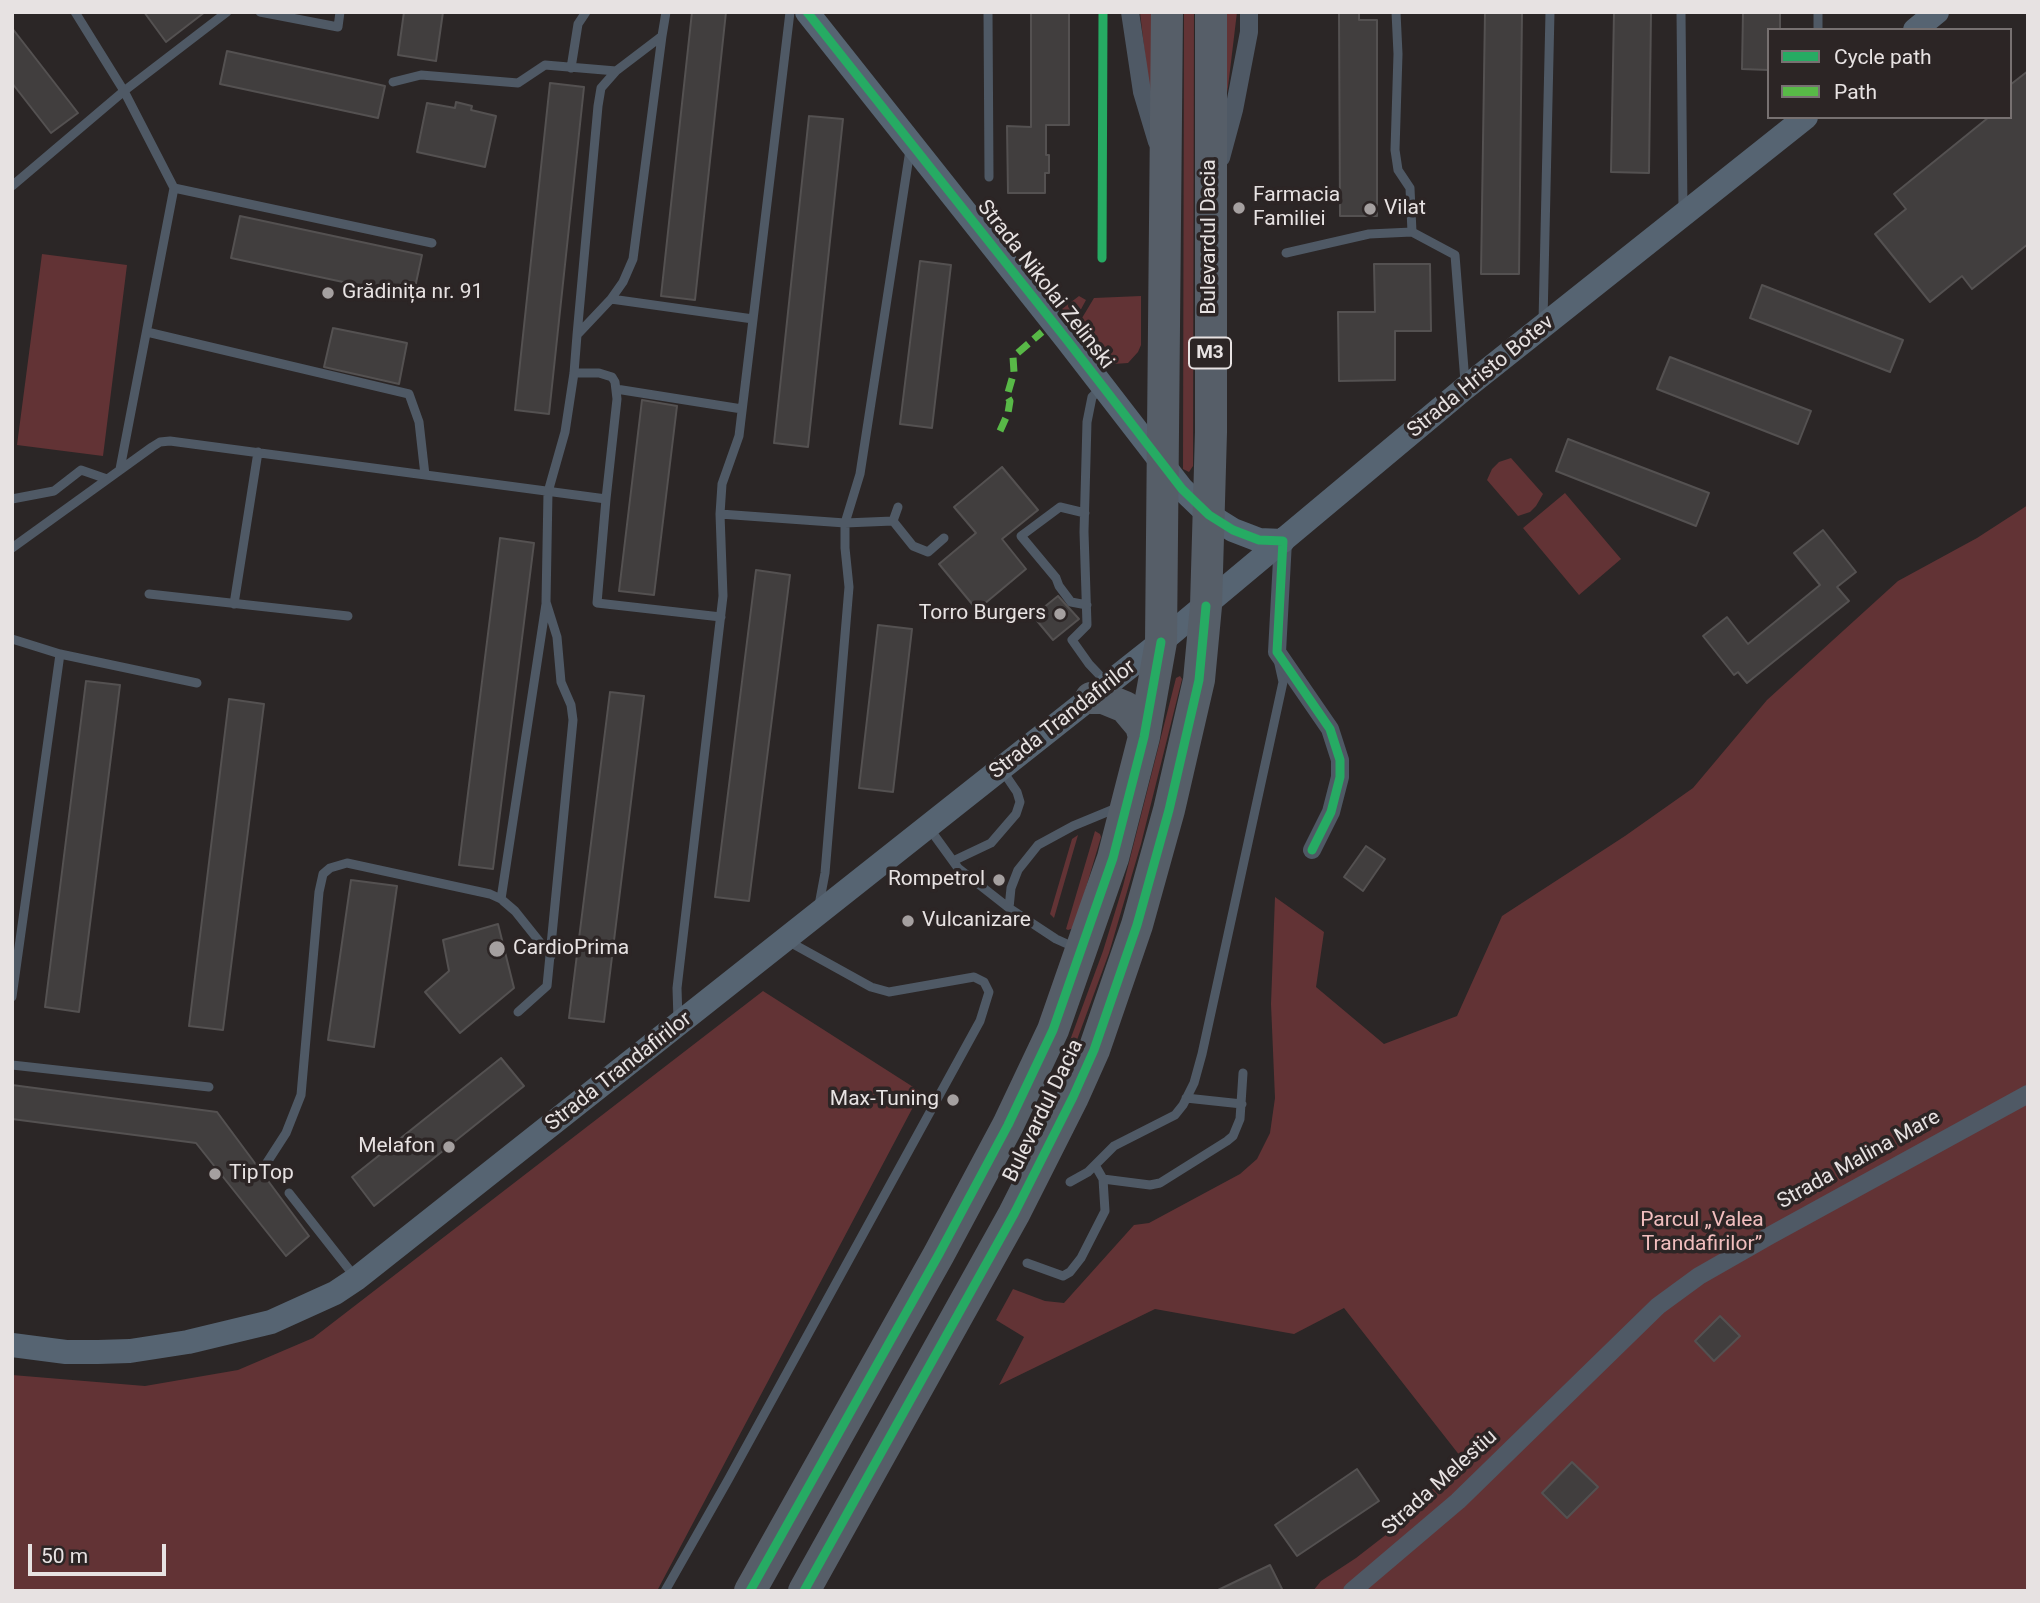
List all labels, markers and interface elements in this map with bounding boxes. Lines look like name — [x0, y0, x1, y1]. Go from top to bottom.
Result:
legend — [1767, 28, 2012, 119]
text: Cycle path — [1834, 45, 1932, 69]
text: Path — [1834, 80, 1877, 104]
street label: Bulevardul Dacia — [1197, 159, 1223, 315]
place label: Farmacia Familiei — [1253, 183, 1340, 233]
street label: Strada Nikolai Zelinski — [971, 196, 1119, 374]
place label: Vilat — [1384, 196, 1426, 222]
marker: Farmacia Familiei — [1231, 200, 1247, 216]
marker: Vilat — [1362, 201, 1378, 217]
place label: Grădinița nr. 91 — [342, 280, 483, 306]
marker: Grădinița nr. 91 — [320, 285, 336, 301]
street label: Strada Hristo Botev — [1403, 310, 1559, 444]
road number: M3 — [1189, 338, 1231, 368]
place label: Torro Burgers — [919, 601, 1046, 627]
marker: Torro Burgers — [1052, 606, 1068, 622]
street label: Strada Trandafirilor — [985, 655, 1141, 785]
place label: Rompetrol — [888, 867, 985, 893]
marker: Rompetrol — [991, 872, 1007, 888]
place label: Vulcanizare — [922, 908, 1031, 934]
marker: Vulcanizare — [900, 913, 916, 929]
place label: CardioPrima — [513, 936, 629, 962]
marker: CardioPrima — [487, 939, 507, 959]
street label: Strada Trandafirilor — [541, 1007, 697, 1137]
street label: Bulevardul Dacia — [999, 1036, 1089, 1186]
place label: Max-Tuning — [830, 1087, 939, 1113]
marker: Max-Tuning — [945, 1092, 961, 1108]
street label: Strada Malina Mare — [1773, 1105, 1945, 1215]
place label: Melafon — [358, 1134, 435, 1160]
marker: Melafon — [441, 1139, 457, 1155]
place label: TipTop — [229, 1161, 294, 1187]
marker: TipTop — [207, 1166, 223, 1182]
park label: Parcul „Valea Trandafirilor” — [1640, 1208, 1764, 1258]
street label: Strada Melestiu — [1377, 1425, 1503, 1541]
scale bar — [32, 1530, 170, 1574]
text: 50 m — [41, 1544, 88, 1568]

